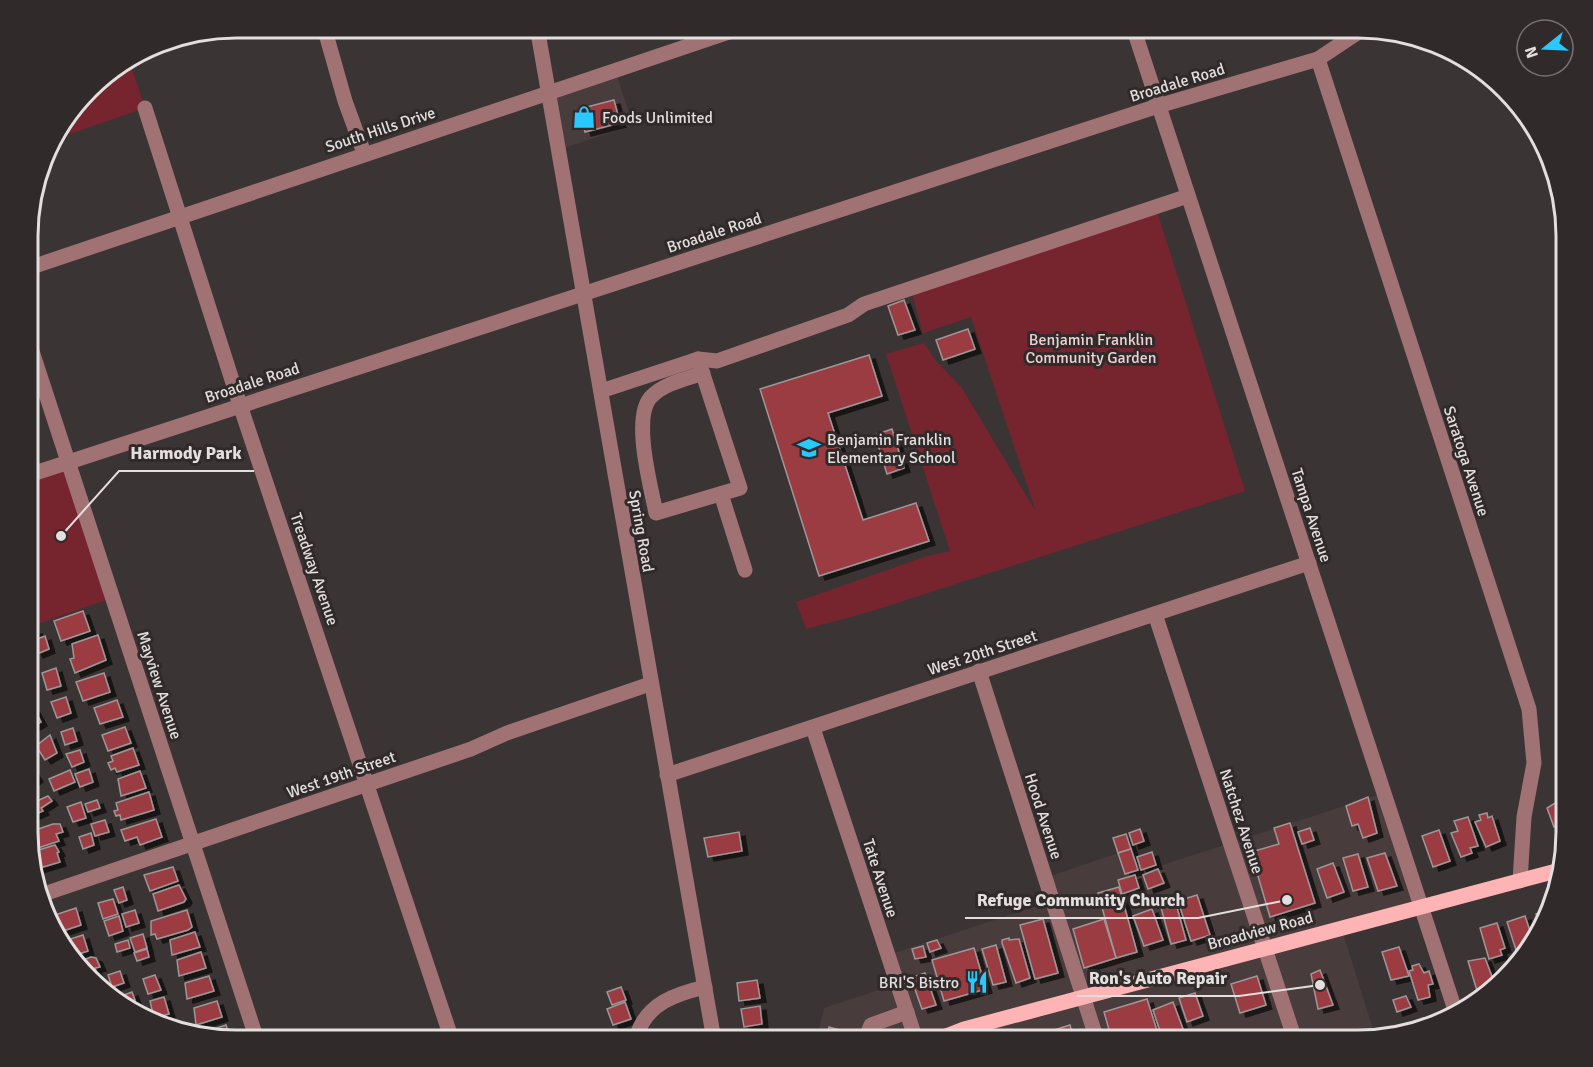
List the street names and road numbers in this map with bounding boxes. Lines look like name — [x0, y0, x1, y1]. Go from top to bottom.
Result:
street label: Broadale Road — [1127, 59, 1227, 107]
street label: South Hills Drive — [323, 103, 438, 157]
street label: Broadale Road — [664, 208, 764, 258]
street label: Broadale Road — [202, 358, 302, 408]
street label: Saratoga Avenue — [1439, 404, 1493, 519]
street label: Tampa Avenue — [1286, 466, 1336, 565]
street label: Spring Road — [624, 489, 658, 574]
street label: Treadway Avenue — [285, 510, 343, 628]
street label: West 20th Street — [925, 626, 1040, 680]
street label: Mayview Avenue — [132, 629, 186, 742]
street label: West 19th Street — [284, 747, 399, 803]
street label: Natchez Avenue — [1215, 766, 1267, 876]
street label: Hood Avenue — [1020, 771, 1066, 862]
street label: Tate Avenue — [858, 836, 902, 920]
street label: Broadview Road — [1205, 907, 1315, 955]

